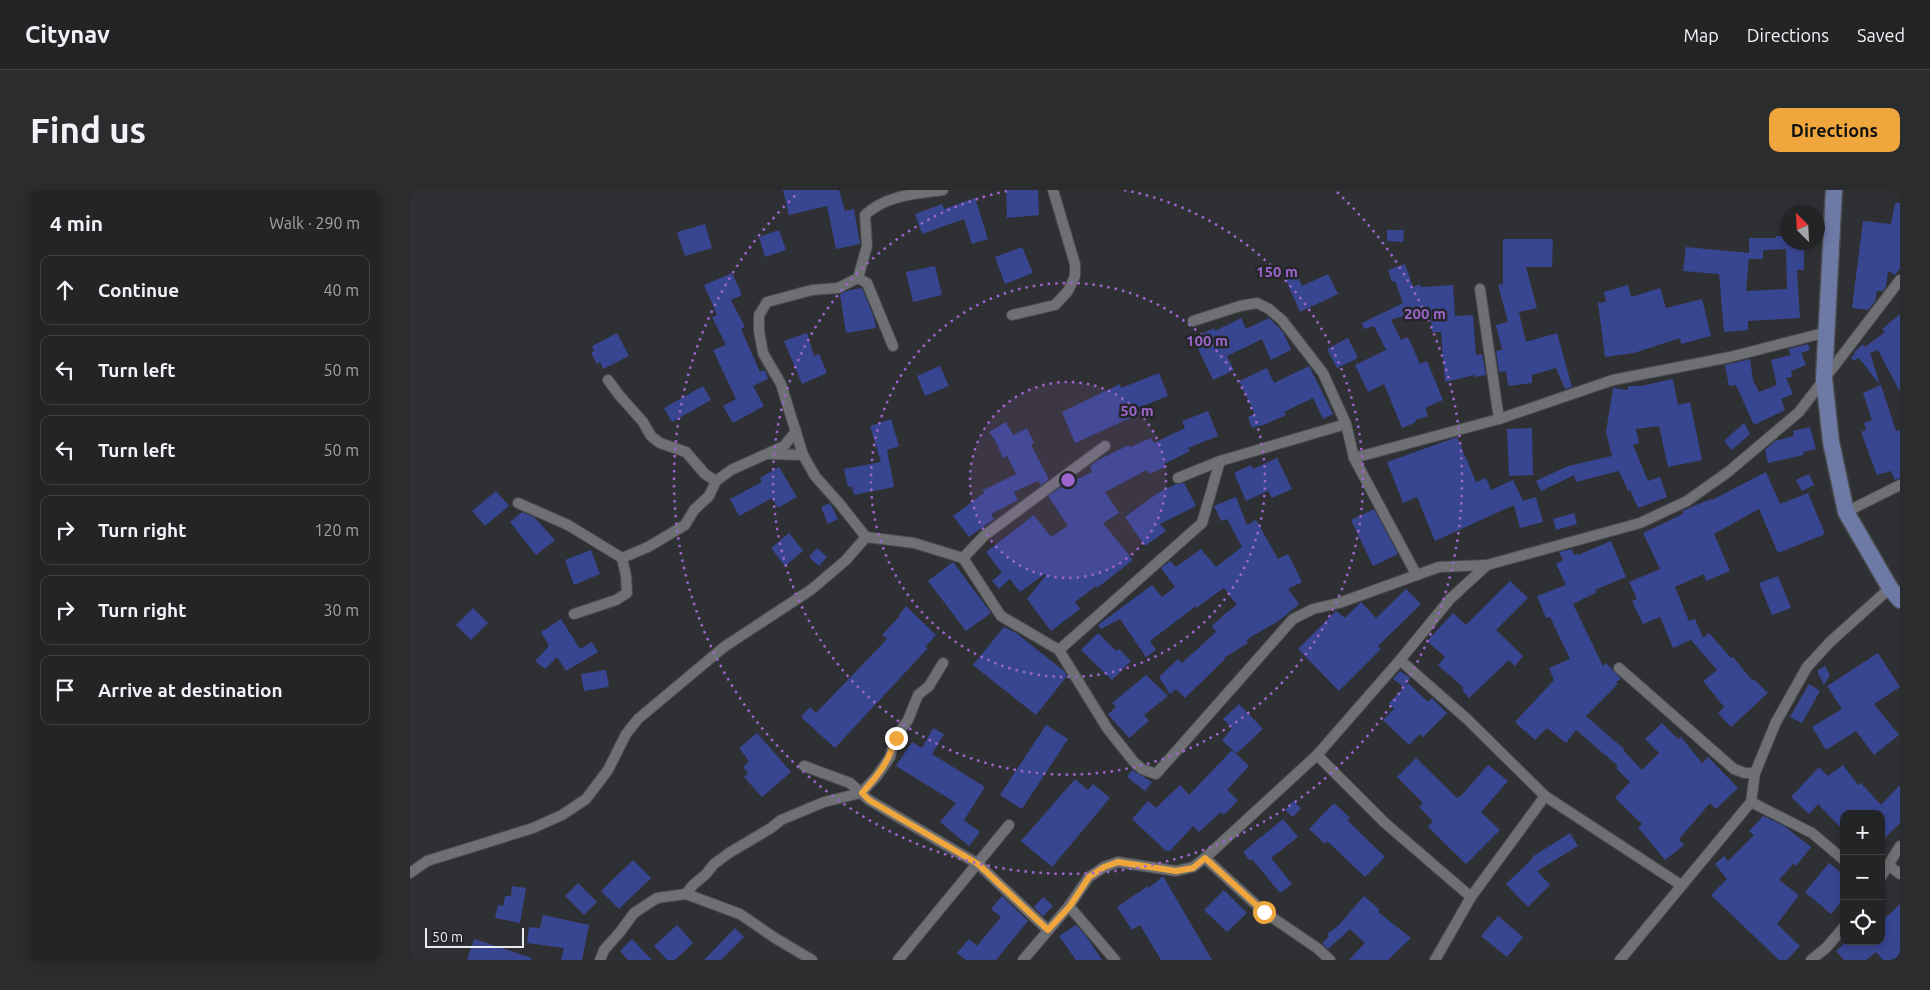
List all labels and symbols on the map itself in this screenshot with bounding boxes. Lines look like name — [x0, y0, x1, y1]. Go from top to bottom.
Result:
north arrow — [1780, 205, 1825, 250]
text: 150 m — [1256, 263, 1298, 280]
text: 200 m — [1404, 305, 1446, 322]
text: 100 m — [1186, 332, 1228, 349]
text: 50 m — [1120, 402, 1154, 419]
centre of rings — [1059, 471, 1077, 489]
route end — [885, 727, 908, 750]
route start — [1253, 901, 1276, 924]
scale bar — [425, 925, 524, 948]

